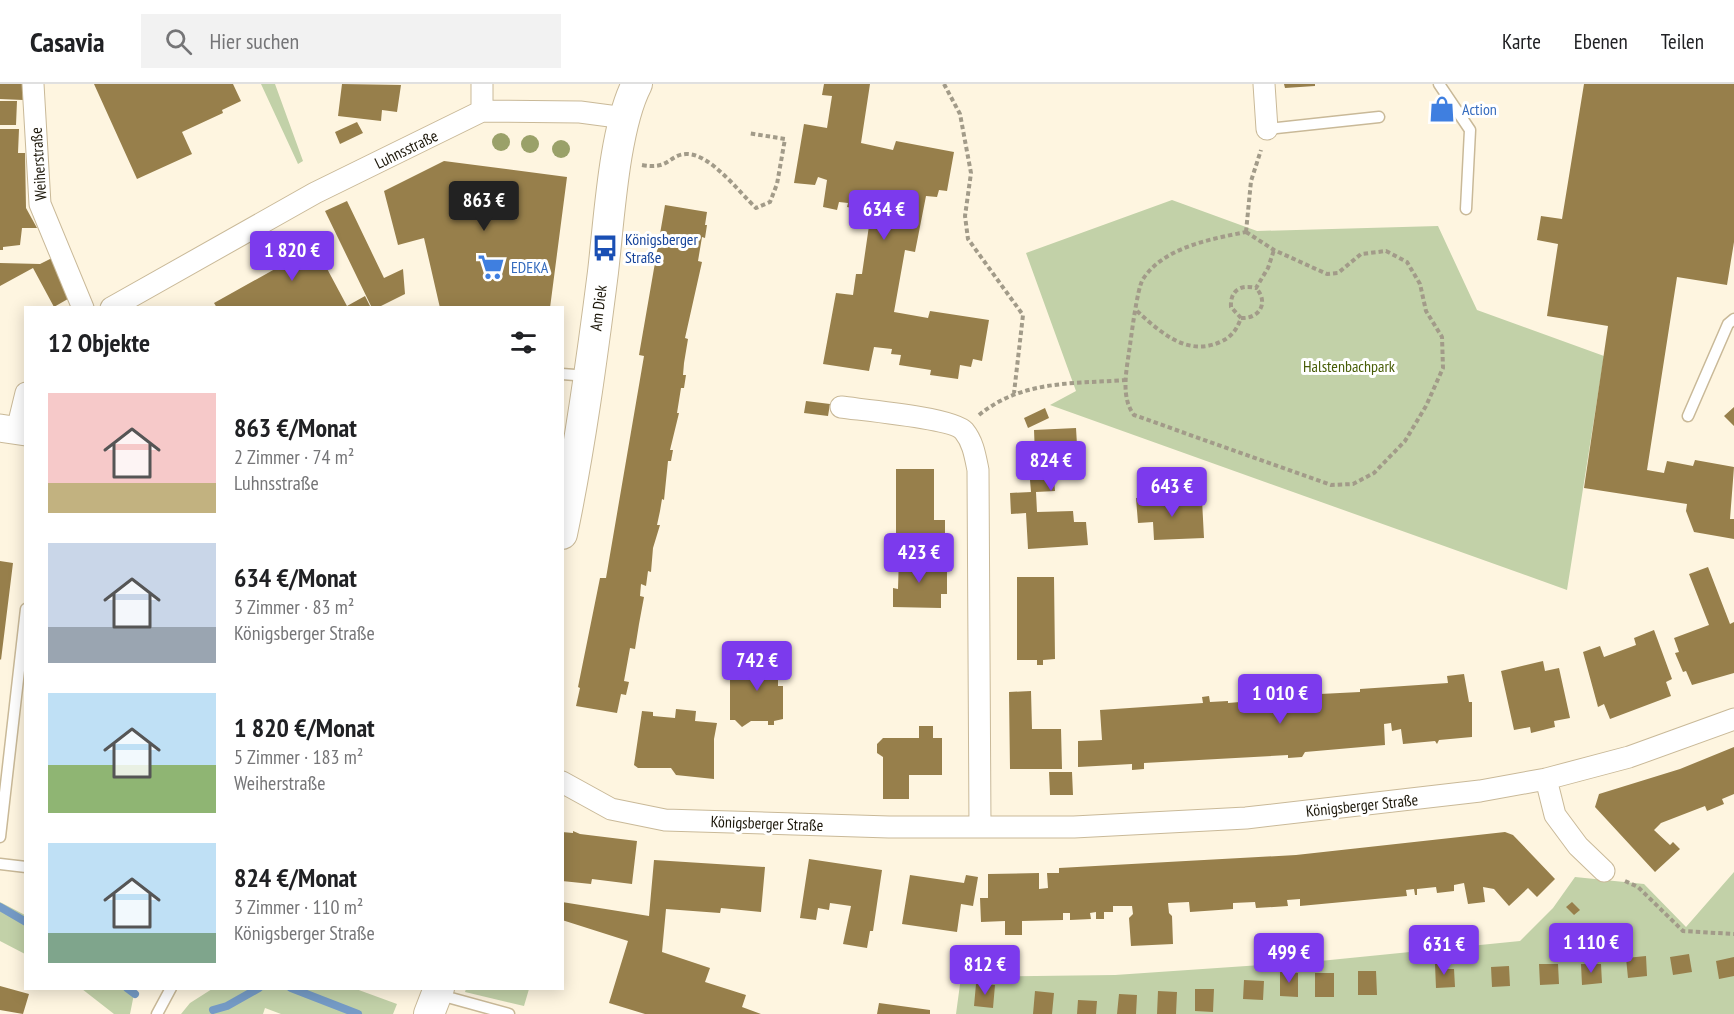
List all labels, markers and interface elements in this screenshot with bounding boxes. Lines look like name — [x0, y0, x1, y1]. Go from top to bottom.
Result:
search box — [141, 14, 561, 68]
text: Casavia — [30, 23, 105, 60]
icon: search — [162, 25, 195, 58]
text: Hier suchen — [210, 27, 299, 55]
text: Karte — [1502, 28, 1541, 55]
text: Ebenen — [1574, 28, 1628, 55]
text: Teilen — [1661, 28, 1704, 55]
shop icon: Action — [1427, 94, 1457, 124]
place label: Action — [1462, 99, 1497, 119]
street label: Luhnsstraße — [371, 125, 441, 173]
street label: Weiherstraße — [25, 127, 51, 201]
pin: 863 € — [442, 181, 526, 232]
text: 863 € — [463, 187, 505, 213]
pin: 634 € — [842, 190, 926, 241]
text: 634 € — [863, 196, 905, 222]
place label: Königsberger Straße — [625, 229, 698, 267]
pin: 1 820 € — [237, 231, 347, 282]
bus stop icon: Königsberger Straße — [590, 233, 620, 263]
text: 1 820 € — [264, 237, 320, 263]
supermarket icon: EDEKA — [476, 252, 506, 282]
place label: EDEKA — [511, 257, 549, 277]
street label: Am Diek — [585, 283, 611, 332]
text: 12 Objekte — [48, 326, 150, 359]
icon: filters — [507, 326, 540, 359]
park label: Halstenbachpark — [1303, 356, 1396, 376]
text: 863 €/Monat — [234, 411, 357, 444]
icon: home — [96, 417, 168, 489]
pin: 824 € — [1009, 441, 1093, 492]
text: 2 Zimmer · 74 m² — [234, 444, 354, 470]
text: 824 € — [1030, 447, 1072, 473]
pin: 643 € — [1130, 467, 1214, 518]
text: Luhnsstraße — [234, 470, 319, 496]
text: 643 € — [1151, 473, 1193, 499]
pin: 423 € — [877, 533, 961, 584]
text: 423 € — [898, 539, 940, 565]
text: 634 €/Monat — [234, 561, 357, 594]
icon: home — [96, 567, 168, 639]
text: 3 Zimmer · 83 m² — [234, 594, 354, 620]
text: Königsberger Straße — [234, 620, 375, 646]
pin: 742 € — [715, 641, 799, 692]
text: 742 € — [736, 647, 778, 673]
pin: 1 010 € — [1225, 674, 1335, 725]
text: 1 010 € — [1252, 680, 1308, 706]
text: 1 820 €/Monat — [234, 711, 375, 744]
icon: home — [96, 717, 168, 789]
text: 5 Zimmer · 183 m² — [234, 744, 363, 770]
text: Weiherstraße — [234, 770, 326, 796]
street label: Königsberger Straße — [1305, 789, 1419, 821]
street label: Königsberger Straße — [710, 811, 824, 835]
text: 824 €/Monat — [234, 861, 357, 894]
icon: home — [96, 867, 168, 939]
text: 3 Zimmer · 110 m² — [234, 894, 363, 920]
text: Königsberger Straße — [234, 920, 375, 946]
pin: 1 110 € — [1536, 923, 1646, 974]
pin: 631 € — [1402, 925, 1486, 976]
text: 1 110 € — [1563, 929, 1619, 955]
text: 631 € — [1423, 931, 1465, 957]
pin: 499 € — [1247, 933, 1331, 984]
text: 499 € — [1268, 939, 1310, 965]
pin: 812 € — [943, 945, 1027, 996]
text: 812 € — [964, 951, 1006, 977]

